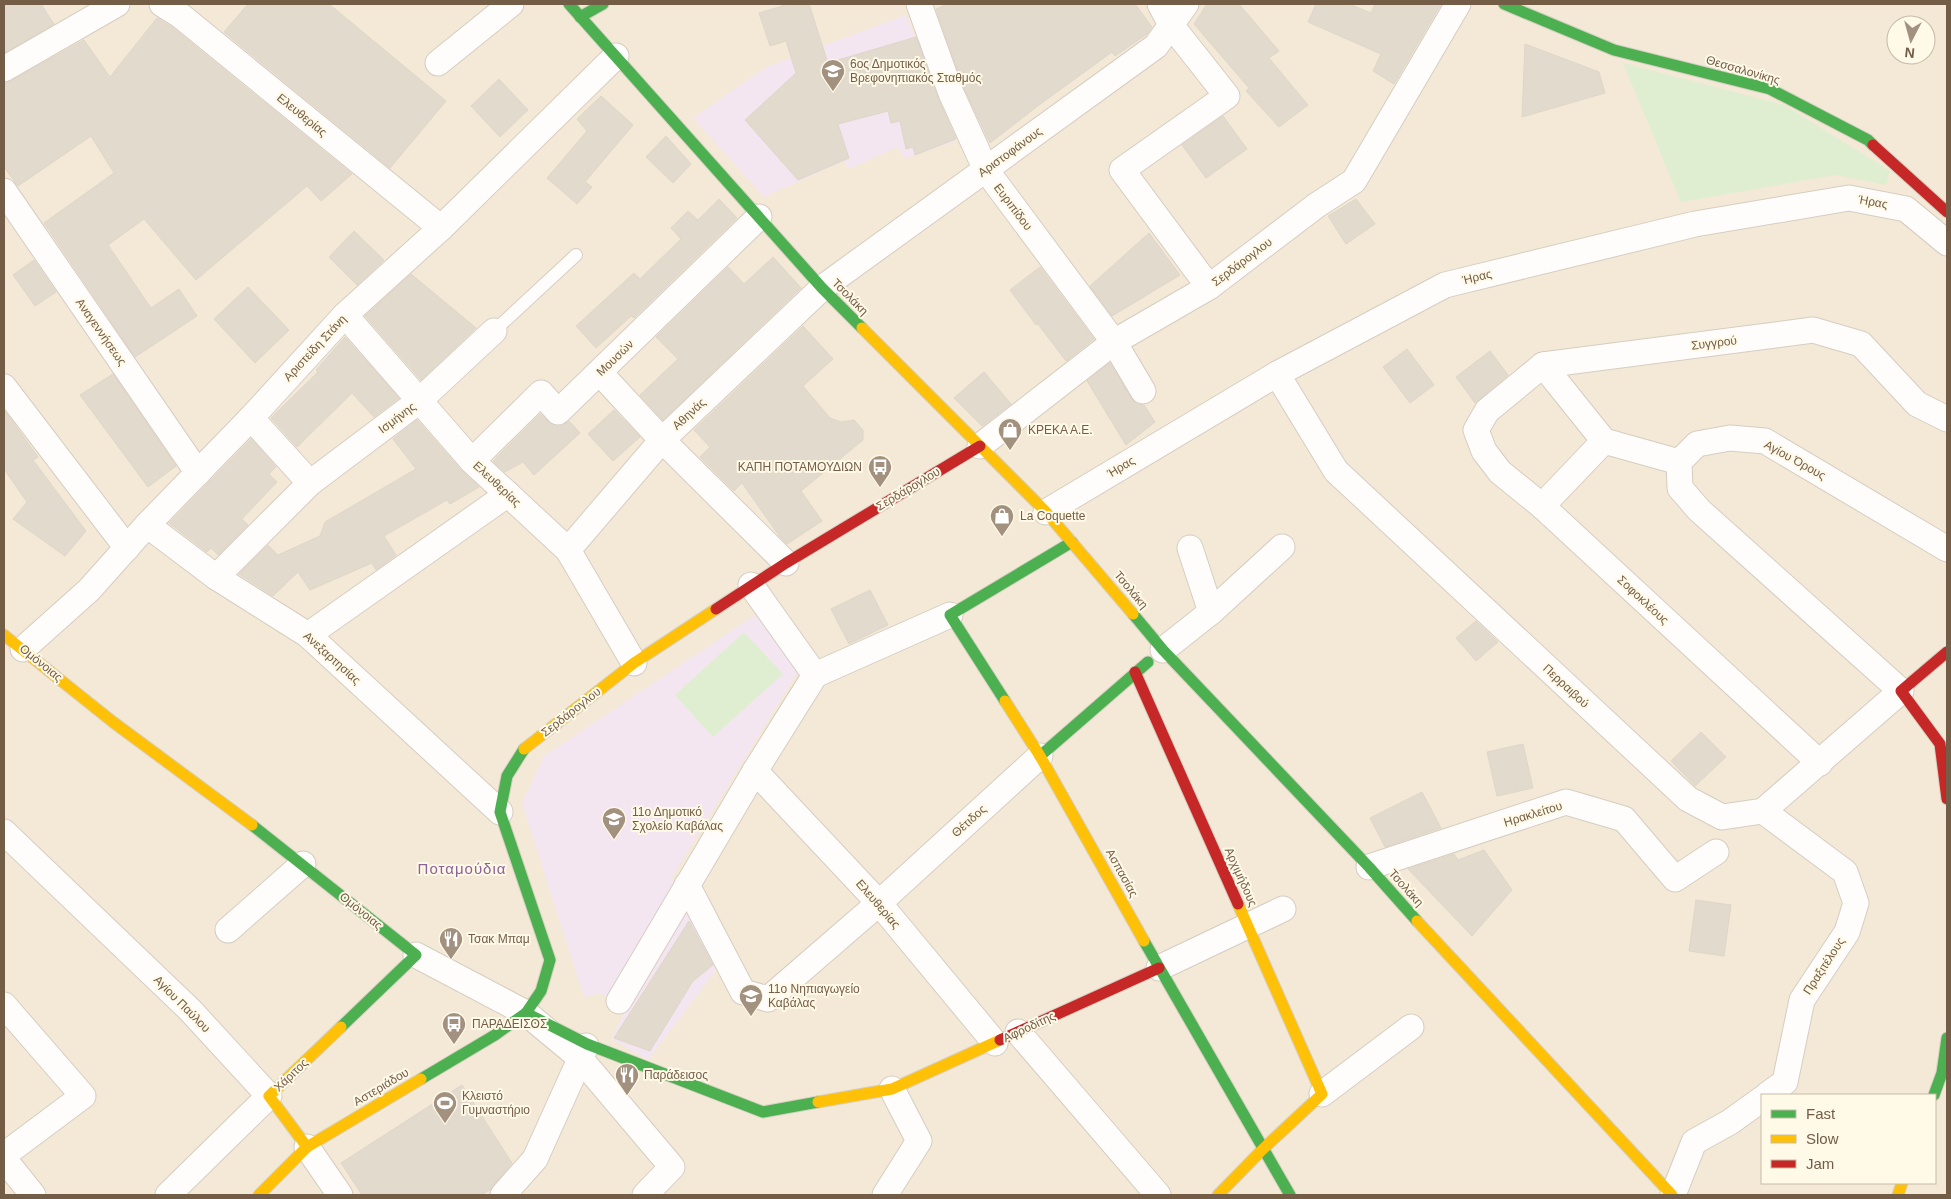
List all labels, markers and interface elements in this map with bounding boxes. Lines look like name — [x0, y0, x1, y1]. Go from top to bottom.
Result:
north arrow — [1886, 15, 1936, 65]
text: N — [1904, 44, 1916, 61]
street label: Θεσσαλονίκης — [1705, 53, 1782, 87]
place label: 6ος Δημοτικός Βρεφονηπιακός Σταθμός — [850, 57, 981, 85]
school or university icon: 6ος Δημοτικός Βρεφονηπιακός Σταθμός — [820, 58, 846, 92]
street label: Ελευθερίας — [274, 91, 330, 140]
street label: Αριστοφάνους — [975, 124, 1045, 180]
street label: Ευριπίδου — [991, 181, 1035, 233]
street label: Ήρας — [1856, 192, 1889, 212]
street label: Σερδάρογλου — [1209, 235, 1275, 289]
street label: Ήρας — [1460, 267, 1493, 288]
street label: Τσολάκη — [829, 276, 871, 318]
street label: Αναγεννήσεως — [73, 296, 129, 368]
street label: Αριστείδη Στάνη — [281, 312, 349, 384]
street label: Συγγρού — [1690, 333, 1738, 353]
street label: Μουσών — [594, 337, 636, 379]
street label: Αθηνάς — [670, 395, 709, 433]
street label: Ισμήνης — [376, 399, 418, 436]
shop icon: ΚΡΕΚΑ Α.Ε. — [997, 417, 1023, 451]
place label: ΚΡΕΚΑ Α.Ε. — [1028, 423, 1093, 437]
street label: Αγίου Όρους — [1762, 437, 1828, 483]
street label: Ήρας — [1104, 453, 1137, 481]
bus stop icon: ΚΑΠΗ ΠΟΤΑΜΟΥΔΙΩΝ — [867, 454, 893, 488]
street label: Ελευθερίας — [470, 458, 524, 510]
place label: ΚΑΠΗ ΠΟΤΑΜΟΥΔΙΩΝ — [738, 460, 862, 474]
street label: Σερδάρογλου — [874, 465, 942, 513]
shop icon: La Coquette — [989, 503, 1015, 537]
place label: La Coquette — [1020, 509, 1086, 523]
street label: Τσολάκη — [1111, 568, 1151, 612]
street label: Σοφοκλέους — [1614, 573, 1672, 627]
street label: Ανεξαρτησίας — [301, 629, 364, 687]
street label: Ομόνοιας — [17, 642, 65, 685]
street label: Περραιβού — [1540, 661, 1592, 711]
street label: Σερδάρογλου — [538, 684, 604, 740]
street label: Ηρακλείτου — [1502, 798, 1564, 830]
street label: Θέτιδος — [949, 802, 989, 840]
place label: 11ο Δημοτικό Σχολείο Καβάλας — [632, 805, 723, 833]
school or university icon: 11ο Δημοτικό Σχολείο Καβάλας — [601, 806, 627, 840]
street label: Αρχιμήδους — [1222, 845, 1260, 909]
street label: Ασπασίας — [1103, 846, 1141, 900]
district label: Ποταμούδια — [418, 860, 506, 877]
street label: Τσολάκη — [1386, 866, 1426, 910]
street label: Ελευθερίας — [853, 877, 903, 931]
street label: Ομόνοιας — [337, 890, 385, 933]
restaurant icon: Τσακ Μπαμ — [438, 926, 464, 960]
place label: Τσακ Μπαμ — [468, 932, 530, 946]
street label: Πραξιτέλους — [1800, 935, 1848, 997]
street label: Αγίου Παύλου — [151, 973, 213, 1035]
place label: 11ο Νηπιαγωγείο Καβάλας — [768, 982, 860, 1010]
school or university icon: 11ο Νηπιαγωγείο Καβάλας — [738, 983, 764, 1017]
street label: Αφροδίτης — [1001, 1009, 1057, 1045]
bus stop icon: ΠΑΡΑΔΕΙΣΟΣ — [441, 1011, 467, 1045]
place label: ΠΑΡΑΔΕΙΣΟΣ — [472, 1017, 547, 1031]
street label: Χάριτος — [271, 1055, 311, 1094]
restaurant icon: Παράδεισος — [614, 1062, 640, 1096]
street label: Αστεριάδου — [351, 1065, 411, 1109]
place label: Παράδεισος — [644, 1068, 708, 1082]
place label: Κλειστό Γυμναστήριο — [462, 1089, 530, 1117]
sports icon: Κλειστό Γυμναστήριο — [432, 1090, 458, 1124]
legend — [1761, 1094, 1936, 1184]
text: Fast — [1806, 1105, 1836, 1122]
text: Slow — [1806, 1130, 1839, 1147]
text: Jam — [1806, 1155, 1834, 1172]

